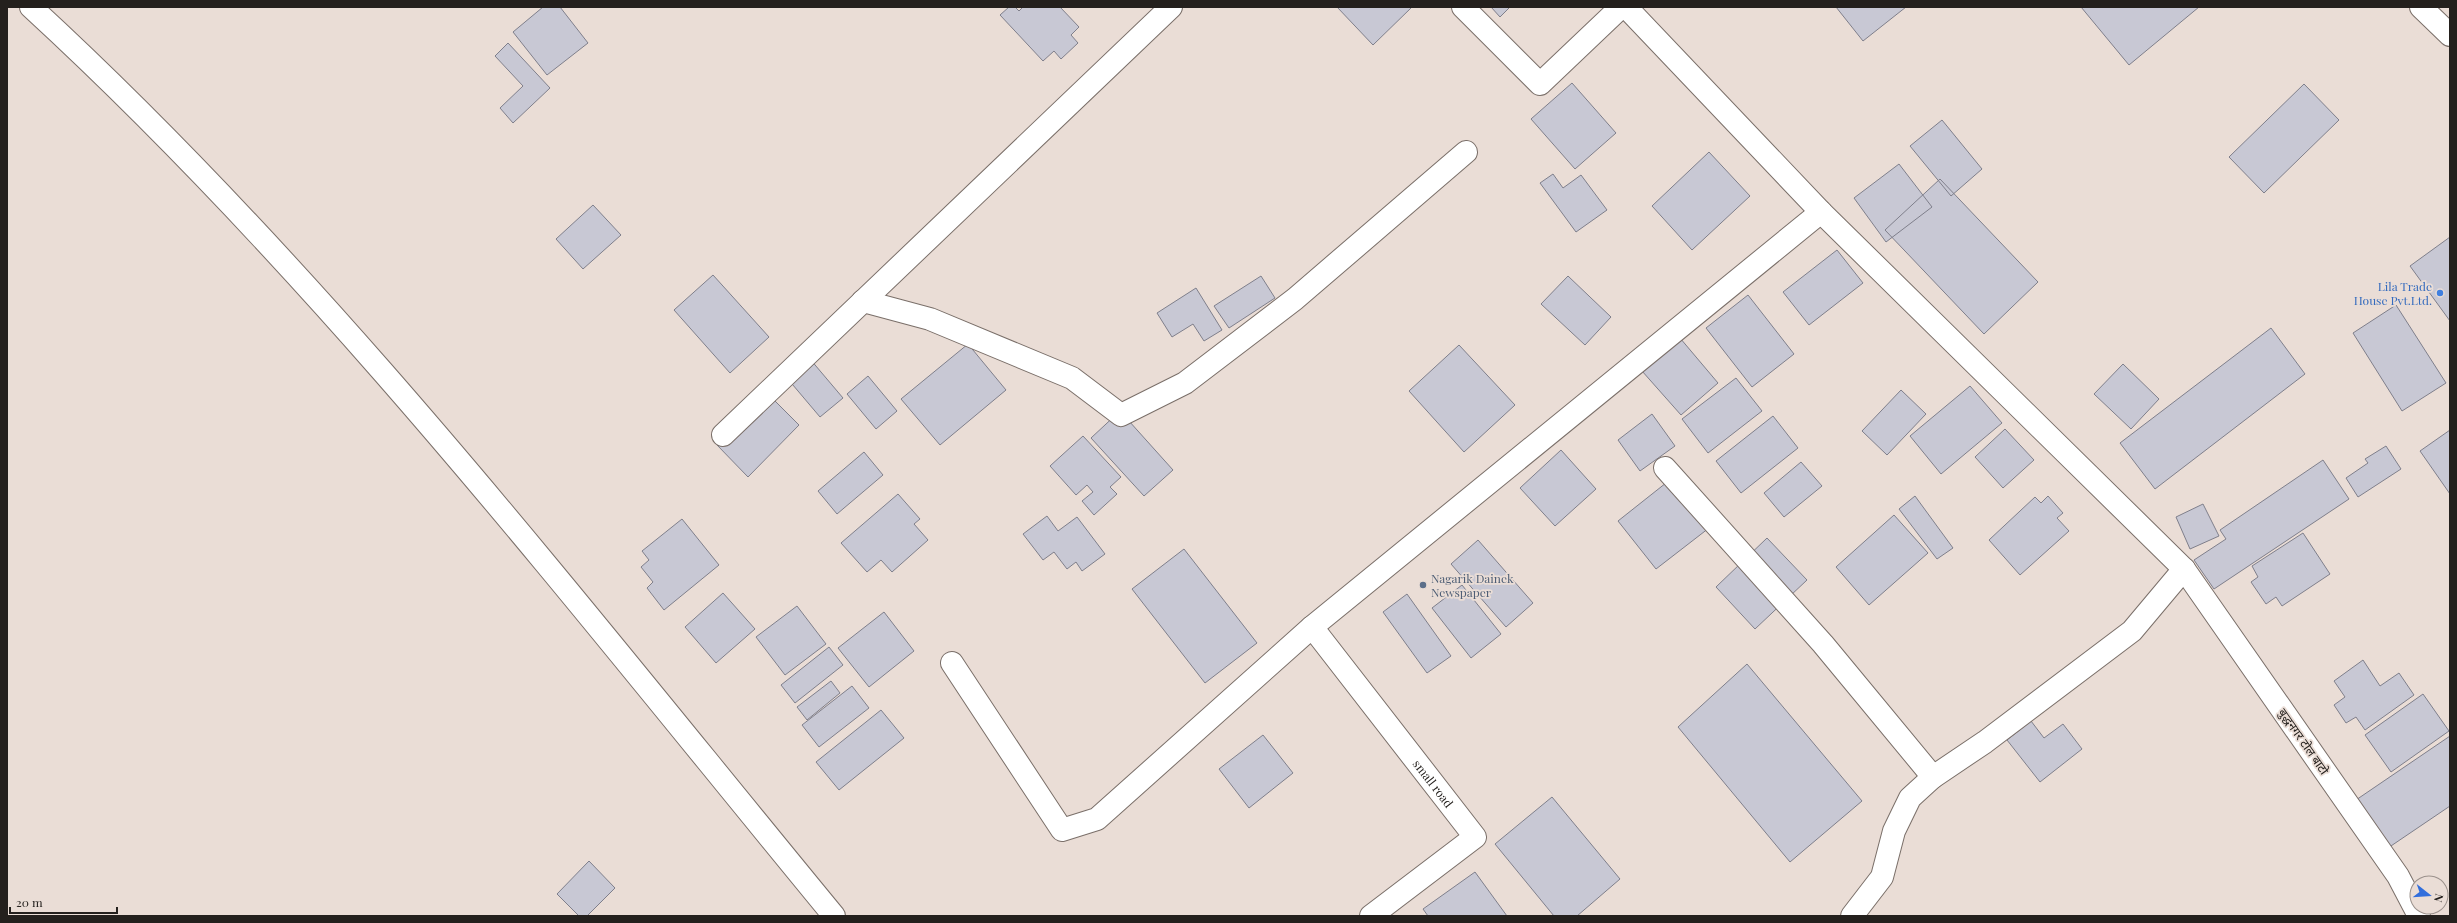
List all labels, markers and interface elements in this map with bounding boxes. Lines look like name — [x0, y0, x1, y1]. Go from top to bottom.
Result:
place label: Lila Trade House Pvt.Ltd. — [2354, 278, 2432, 308]
marker: Lila Trade House Pvt.Ltd. — [2435, 288, 2445, 298]
place label: Nagarik Dainek Newspaper — [1431, 570, 1514, 600]
marker: Nagarik Dainek Newspaper — [1418, 580, 1428, 590]
street label: बुद्धनगर टोल बाटो — [2275, 705, 2333, 778]
street label: small road — [1410, 756, 1457, 811]
north arrow — [2409, 875, 2449, 915]
scale bar — [10, 889, 117, 915]
text: N — [2431, 892, 2447, 904]
text: 20 m — [16, 894, 43, 910]

